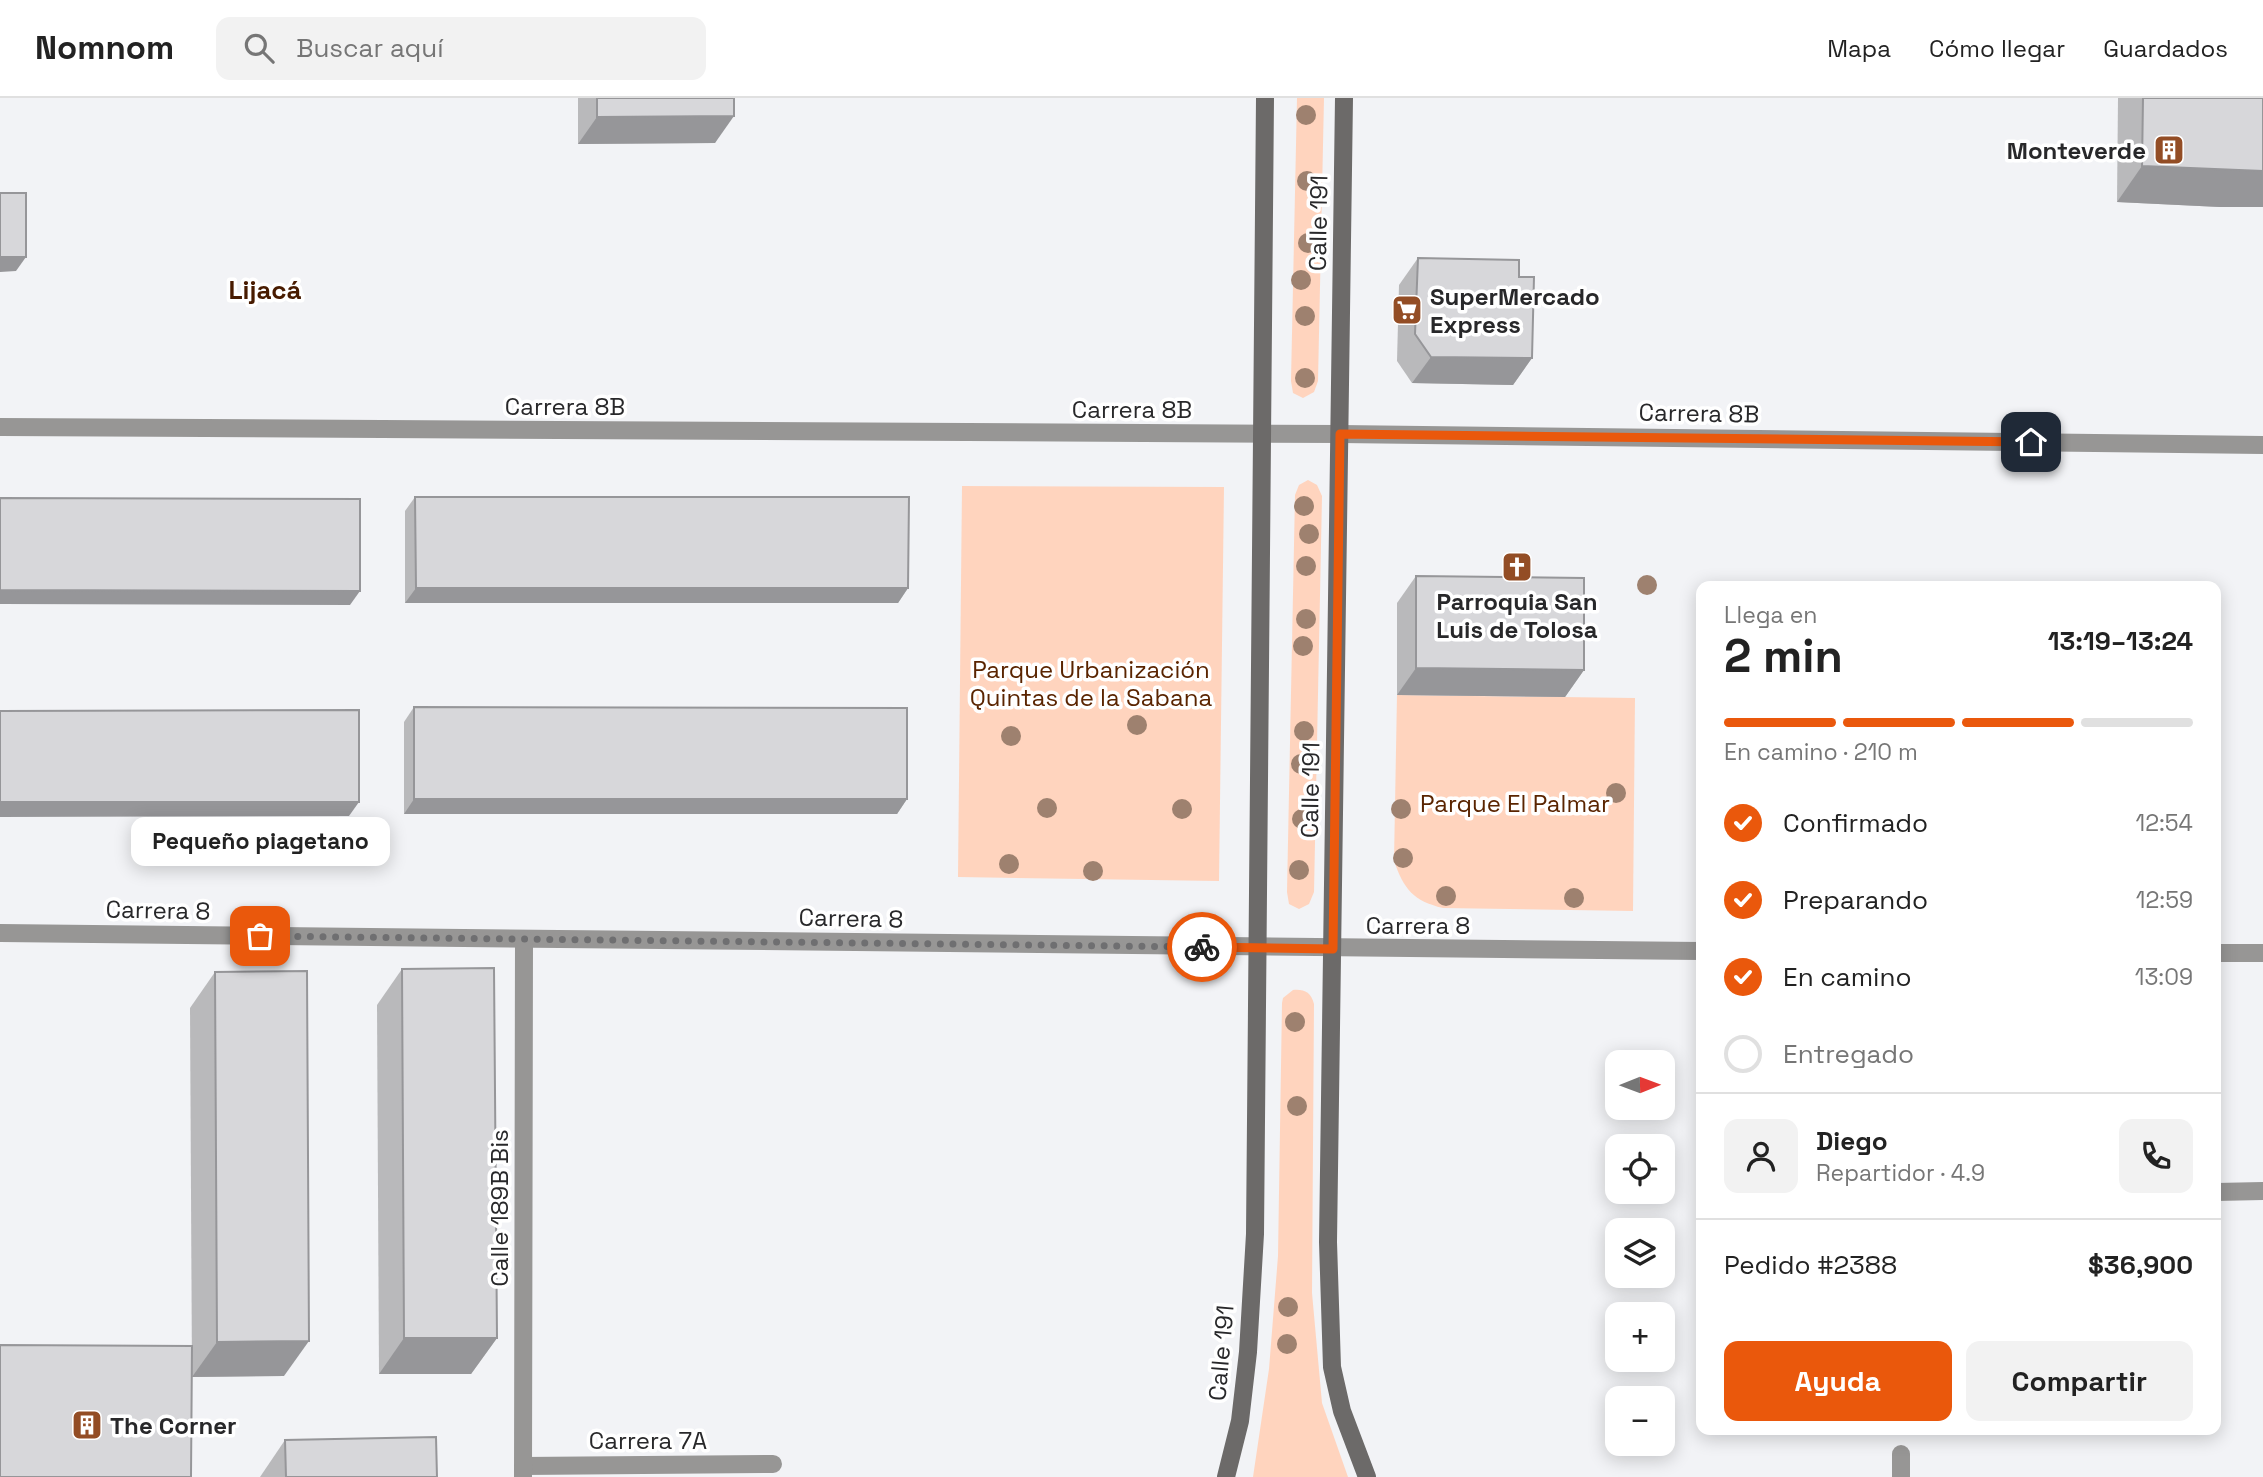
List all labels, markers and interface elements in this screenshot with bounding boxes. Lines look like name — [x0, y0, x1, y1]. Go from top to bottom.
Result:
search box — [216, 17, 706, 80]
text: Nomnom — [35, 27, 174, 69]
icon: search — [240, 29, 278, 67]
text: Buscar aquí — [296, 31, 444, 65]
text: Mapa — [1827, 33, 1891, 64]
text: Cómo llegar — [1929, 33, 2065, 64]
text: Guardados — [2103, 33, 2228, 64]
building icon: Monteverde — [2152, 133, 2186, 167]
place label: Monteverde — [2007, 135, 2146, 166]
street label: Calle 191 — [1302, 175, 1334, 271]
district label: Lijacá — [228, 273, 302, 307]
place label: SuperMercado Express — [1430, 281, 1600, 340]
supermarket icon: SuperMercado Express — [1390, 293, 1424, 327]
street label: Carrera 8B — [505, 391, 625, 422]
street label: Carrera 8B — [1072, 394, 1192, 425]
street label: Carrera 8B — [1638, 396, 1760, 430]
pin — [2001, 412, 2061, 472]
icon: home — [2012, 423, 2050, 461]
church icon: Parroquia San Luis de Tolosa — [1500, 550, 1534, 584]
place label: Parroquia San Luis de Tolosa — [1436, 586, 1598, 645]
text: Llega en — [1724, 600, 1817, 630]
text: 13:19–13:24 — [2048, 624, 2193, 658]
text: 2 min — [1724, 627, 1843, 685]
park label: Parque Urbanización Quintas de la Sabana — [970, 654, 1212, 713]
text: En camino · 210 m — [1724, 737, 1918, 767]
street label: Calle 191 — [1294, 742, 1326, 838]
park label: Parque El Palmar — [1420, 788, 1610, 819]
icon: check — [1724, 804, 1762, 842]
text: Confirmado — [1783, 806, 1928, 840]
text: 12:54 — [2136, 808, 2193, 838]
callout: Pequeño piagetano — [131, 817, 390, 866]
text: Pequeño piagetano — [152, 826, 369, 856]
icon: check — [1724, 881, 1762, 919]
text: Preparando — [1783, 883, 1928, 917]
text: 12:59 — [2136, 885, 2193, 915]
street label: Carrera 8 — [105, 894, 211, 926]
street label: Carrera 8 — [798, 902, 904, 934]
pin — [230, 906, 290, 966]
street label: Carrera 8 — [1366, 910, 1470, 941]
courier — [1167, 912, 1237, 982]
icon: bag — [241, 917, 279, 955]
icon: bike — [1183, 928, 1221, 966]
icon: check — [1724, 958, 1762, 996]
text: En camino — [1783, 960, 1912, 994]
text: 13:09 — [2135, 962, 2193, 992]
text: Entregado — [1783, 1037, 1914, 1071]
north arrow — [1605, 1050, 1675, 1120]
map controls — [1605, 1050, 1675, 1456]
button: person — [1724, 1119, 1798, 1193]
button: phone — [2119, 1119, 2193, 1193]
text: Diego — [1816, 1124, 1888, 1158]
street label: Calle 189B Bis — [484, 1129, 515, 1287]
button: locate — [1605, 1134, 1675, 1204]
text: Repartidor · 4.9 — [1816, 1158, 1985, 1188]
button: layers — [1605, 1218, 1675, 1288]
text: Pedido #2388 — [1724, 1248, 1897, 1282]
text: $36,900 — [2088, 1248, 2193, 1282]
button: + — [1605, 1302, 1675, 1372]
street label: Calle 191 — [1201, 1304, 1241, 1402]
button: Ayuda — [1724, 1341, 1952, 1421]
button: Compartir — [1966, 1341, 2193, 1421]
button: − — [1605, 1386, 1675, 1456]
building icon: The Corner — [70, 1408, 104, 1442]
place label: The Corner — [110, 1410, 237, 1441]
street label: Carrera 7A — [589, 1425, 707, 1456]

